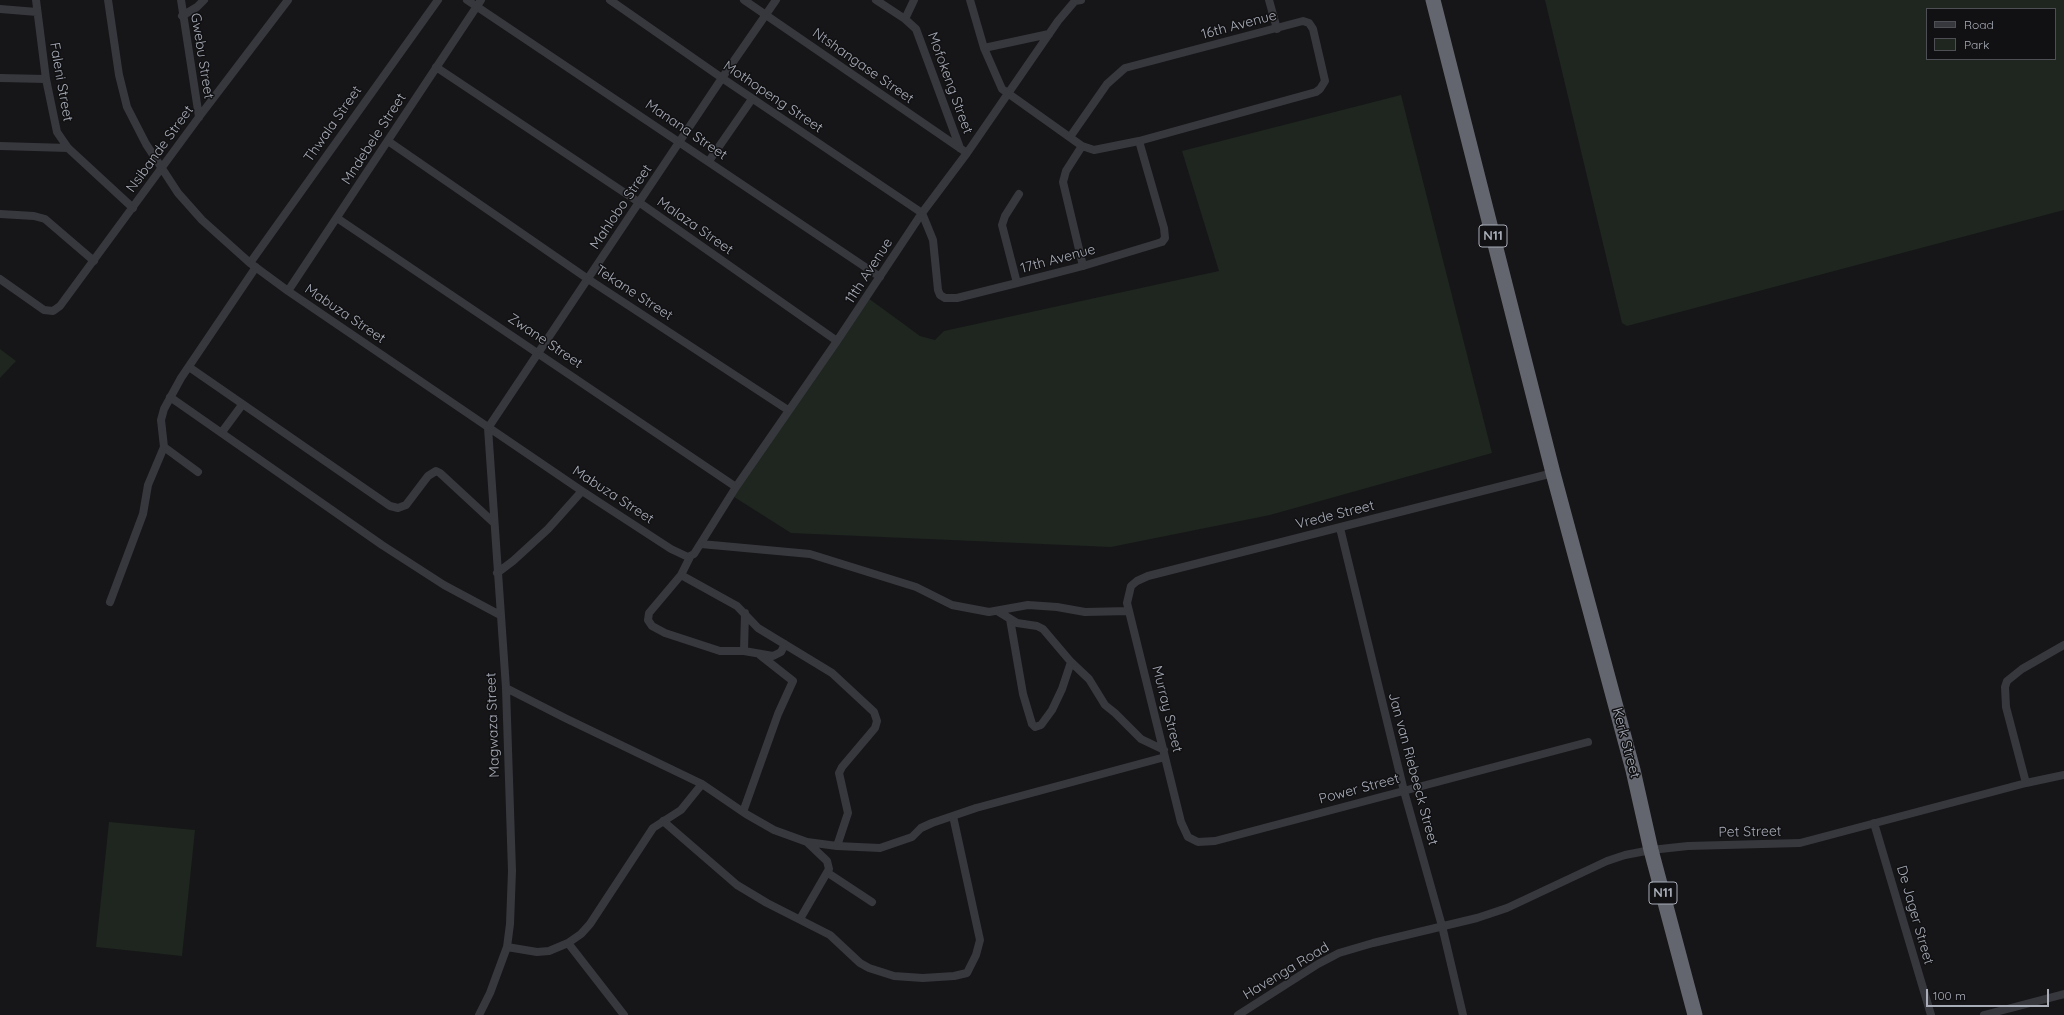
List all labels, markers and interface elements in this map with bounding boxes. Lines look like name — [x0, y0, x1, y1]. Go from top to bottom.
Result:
street label: 16th Avenue — [1200, 7, 1278, 43]
legend — [1926, 8, 2056, 60]
street label: Gwebu Street — [187, 12, 217, 100]
text: Road — [1964, 17, 1994, 32]
street label: Ntshangase Street — [809, 25, 917, 107]
street label: Mofokeng Street — [924, 30, 976, 136]
text: Park — [1964, 37, 1989, 52]
street label: Faleni Street — [46, 41, 76, 123]
street label: Mothopeng Street — [720, 57, 826, 137]
street label: Thwala Street — [301, 83, 365, 165]
street label: Mndebele Street — [338, 90, 410, 188]
street label: Manana Street — [642, 96, 730, 164]
street label: Nsibande Street — [123, 102, 197, 196]
street label: Mahlobo Street — [586, 161, 656, 253]
street label: Malaza Street — [654, 194, 736, 258]
road number: N11 — [1479, 225, 1507, 247]
street label: 11th Avenue — [842, 235, 896, 307]
street label: 17th Avenue — [1019, 241, 1097, 277]
street label: Tekane Street — [592, 262, 676, 324]
street label: Mabuza Street — [301, 281, 389, 347]
street label: Zwane Street — [505, 310, 585, 372]
street label: Mabuza Street — [569, 462, 657, 528]
street label: Vrede Street — [1294, 497, 1376, 533]
street label: Murray Street — [1148, 664, 1186, 754]
street label: Magwaza Street — [483, 672, 503, 778]
street label: Jan van Riebeeck Street — [1384, 691, 1442, 847]
street label: Kerk Street — [1609, 706, 1643, 780]
street label: Power Street — [1317, 770, 1401, 808]
street label: Pet Street — [1718, 823, 1782, 841]
street label: De Jager Street — [1893, 864, 1937, 966]
road number: N11 — [1649, 882, 1677, 904]
street label: Havenga Road — [1240, 939, 1332, 1003]
scale bar — [1928, 981, 2051, 1007]
text: 100 m — [1933, 988, 1966, 1003]

